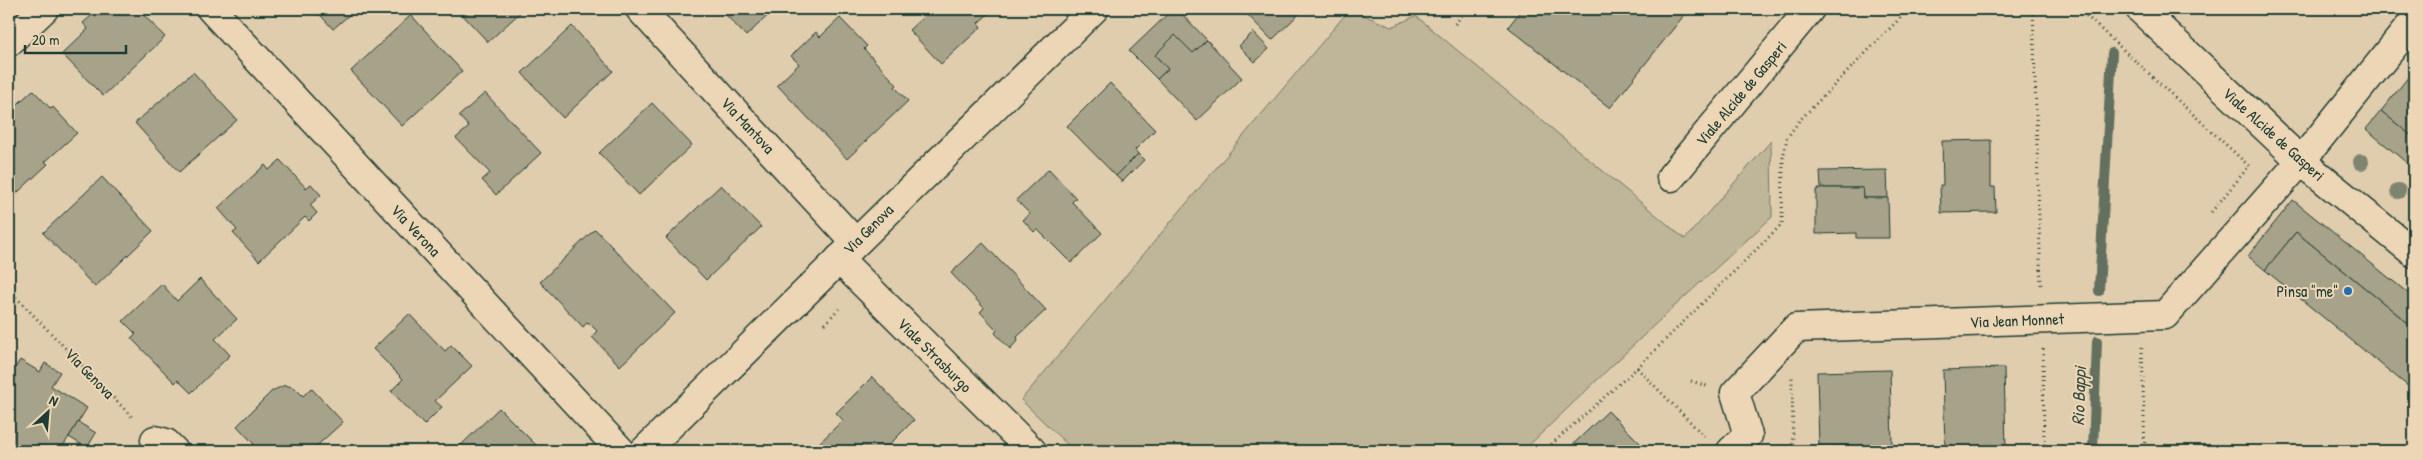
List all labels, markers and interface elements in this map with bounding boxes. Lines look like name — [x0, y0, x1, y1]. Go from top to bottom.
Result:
scale bar — [25, 22, 126, 54]
text: 20 m — [32, 29, 59, 50]
street label: Viale Alcide de Gasperi — [1691, 36, 1791, 150]
street label: Viale Alcide de Gasperi — [2218, 82, 2330, 186]
street label: Via Mantova — [716, 92, 780, 158]
street label: Via Verona — [386, 199, 446, 261]
street label: Via Genova — [838, 199, 898, 259]
place label: Pinsa "me" — [2276, 280, 2338, 302]
marker: Pinsa "me" — [2342, 285, 2354, 297]
street label: Via Jean Monnet — [1969, 307, 2065, 333]
street label: Viale Strasburgo — [893, 313, 978, 398]
street label: Via Genova — [60, 343, 120, 403]
water label: Rio Bappi — [2065, 364, 2092, 426]
north arrow — [22, 388, 72, 438]
text: N — [46, 390, 62, 410]

